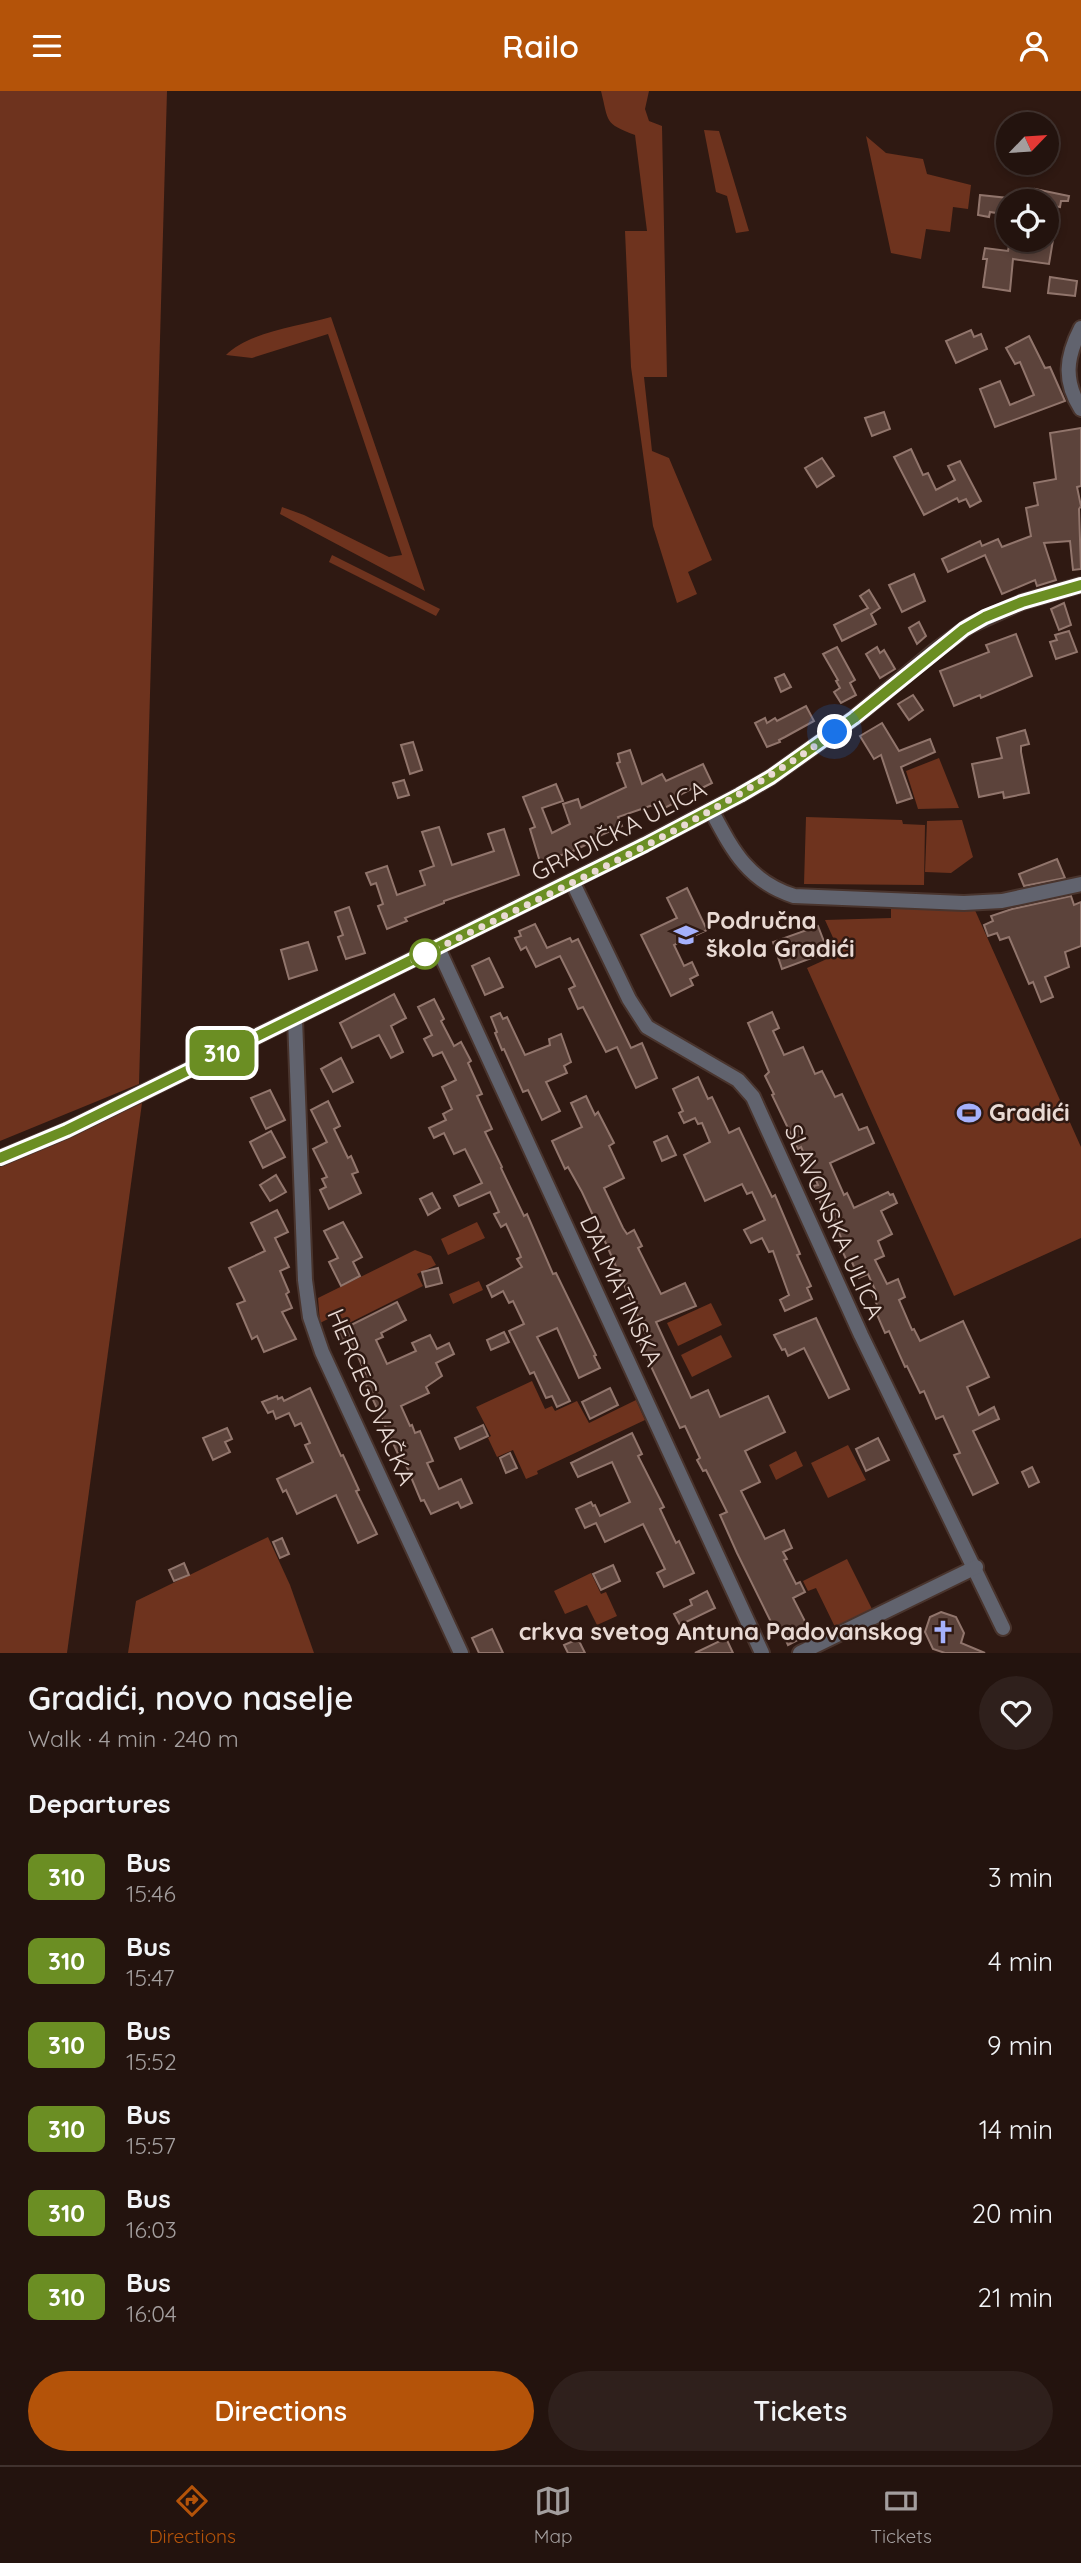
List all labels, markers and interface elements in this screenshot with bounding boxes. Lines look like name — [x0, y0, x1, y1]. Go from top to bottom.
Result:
text: Railo — [502, 26, 579, 66]
icon: menu — [28, 27, 66, 65]
icon: person — [1015, 27, 1053, 65]
north arrow — [996, 112, 1059, 175]
map controls — [996, 112, 1059, 252]
button: locate — [996, 189, 1059, 252]
your location — [817, 714, 852, 749]
street label: GRADIČKA ULICA — [526, 773, 711, 887]
place label: Područna škola Gradići — [706, 905, 855, 963]
school or university icon: Područna škola Gradići — [672, 921, 700, 949]
unlabelled marker — [410, 939, 440, 969]
line badge: 310 — [182, 1030, 262, 1076]
text: 310 — [204, 1038, 240, 1068]
place label: Gradići — [989, 1097, 1070, 1127]
sports icon: Gradići — [955, 1099, 983, 1127]
street label: SLAVONSKA ULICA — [779, 1120, 891, 1324]
street label: DALMATINSKA — [574, 1210, 670, 1371]
street label: HERCEGOVAČKA — [321, 1304, 423, 1489]
place label: crkva svetog Antuna Padovanskog — [519, 1616, 923, 1646]
church icon: crkva svetog Antuna Padovanskog — [929, 1618, 957, 1646]
button: heart — [979, 1676, 1053, 1750]
text: Gradići, novo naselje — [28, 1677, 353, 1718]
text: Walk · 4 min · 240 m — [28, 1724, 239, 1753]
text: Departures — [28, 1787, 171, 1820]
text: Bus — [126, 1846, 171, 1879]
text: 3 min — [988, 1861, 1053, 1894]
text: 310 — [48, 1862, 85, 1892]
text: 15:46 — [126, 1879, 176, 1908]
text: Bus — [126, 1930, 171, 1963]
text: 4 min — [988, 1945, 1053, 1978]
text: 310 — [48, 1946, 85, 1976]
text: 15:47 — [126, 1963, 175, 1992]
text: Bus — [126, 2014, 171, 2047]
text: 9 min — [987, 2029, 1053, 2062]
text: 310 — [48, 2030, 85, 2060]
text: 15:52 — [126, 2047, 177, 2076]
text: Bus — [126, 2098, 171, 2131]
text: 14 min — [979, 2113, 1053, 2146]
text: 310 — [48, 2114, 85, 2144]
text: 15:57 — [126, 2131, 176, 2160]
text: Bus — [126, 2182, 171, 2215]
text: 20 min — [972, 2197, 1053, 2230]
text: 310 — [48, 2198, 85, 2228]
text: 16:03 — [126, 2215, 177, 2244]
text: Bus — [126, 2266, 171, 2299]
text: 21 min — [978, 2281, 1053, 2314]
text: 310 — [48, 2282, 85, 2312]
text: 16:04 — [126, 2299, 177, 2328]
button: Directions — [28, 2371, 534, 2451]
button: Tickets — [548, 2371, 1053, 2451]
tab: Directions — [149, 2482, 236, 2548]
tab: Map — [534, 2482, 573, 2548]
tab: Tickets — [870, 2482, 932, 2548]

